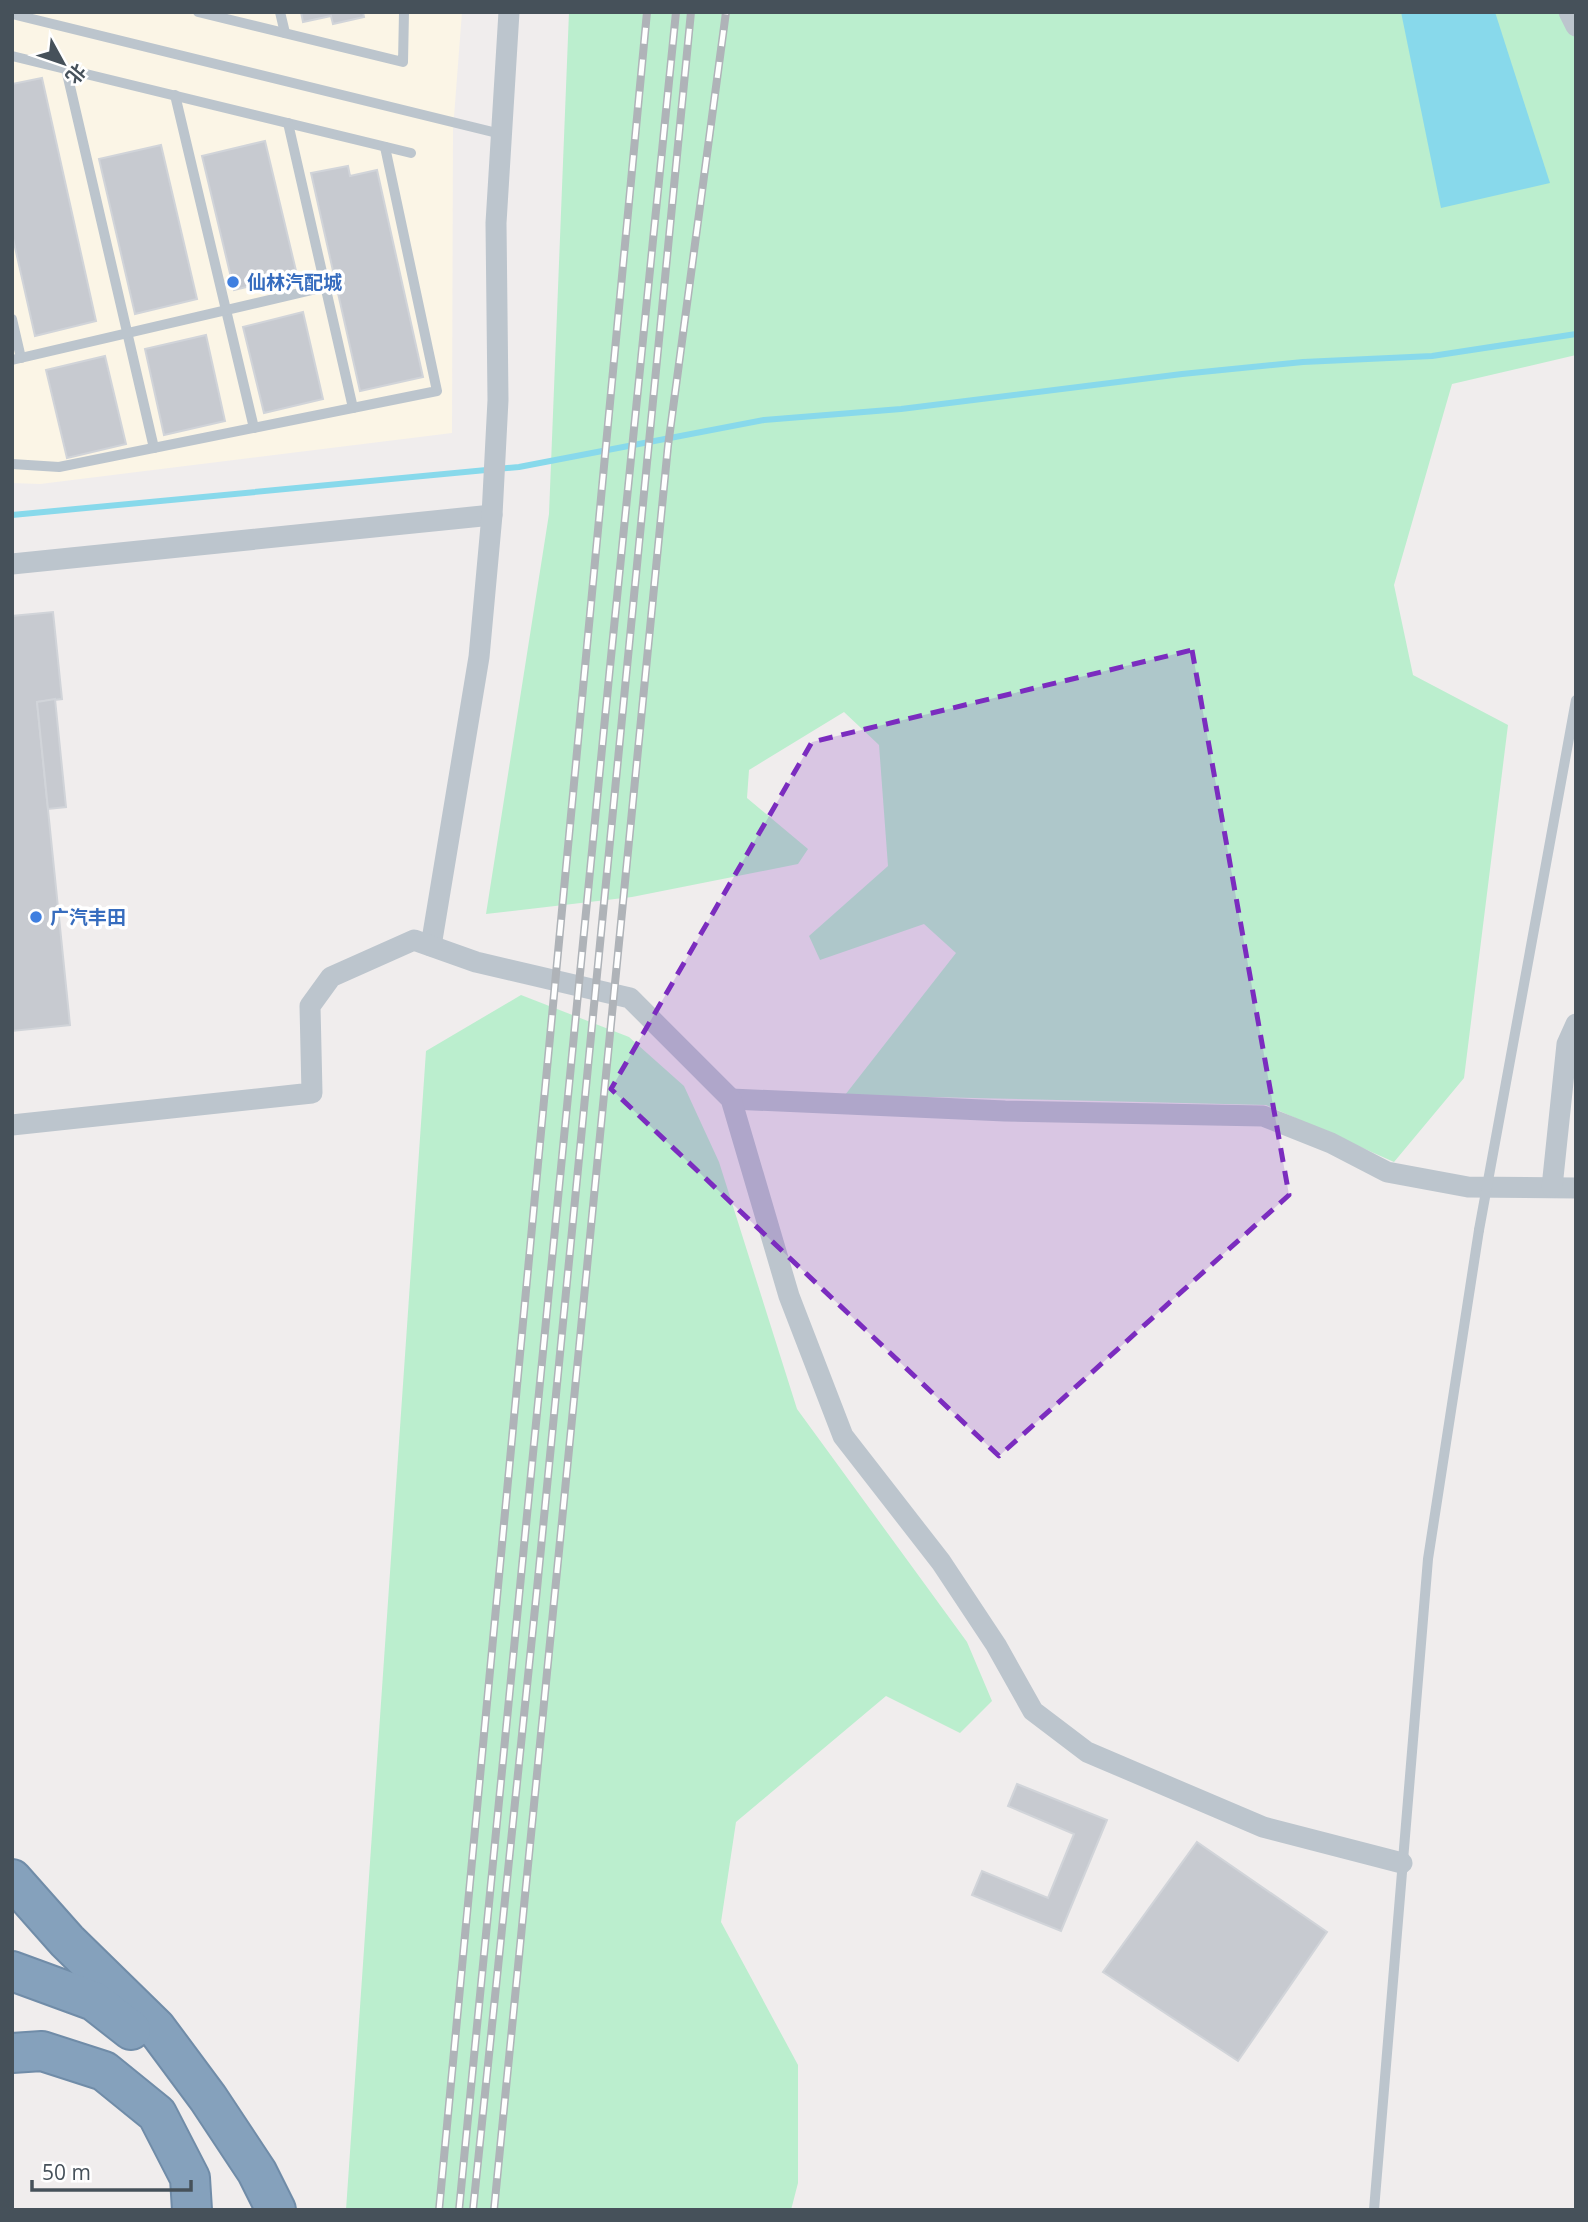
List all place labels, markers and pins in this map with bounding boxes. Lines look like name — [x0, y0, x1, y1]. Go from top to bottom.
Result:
place label: 仙林汽配城 — [247, 269, 342, 295]
marker: 仙林汽配城 — [225, 274, 241, 290]
place label: 广汽丰田 — [50, 904, 126, 930]
marker: 广汽丰田 — [28, 909, 44, 925]

